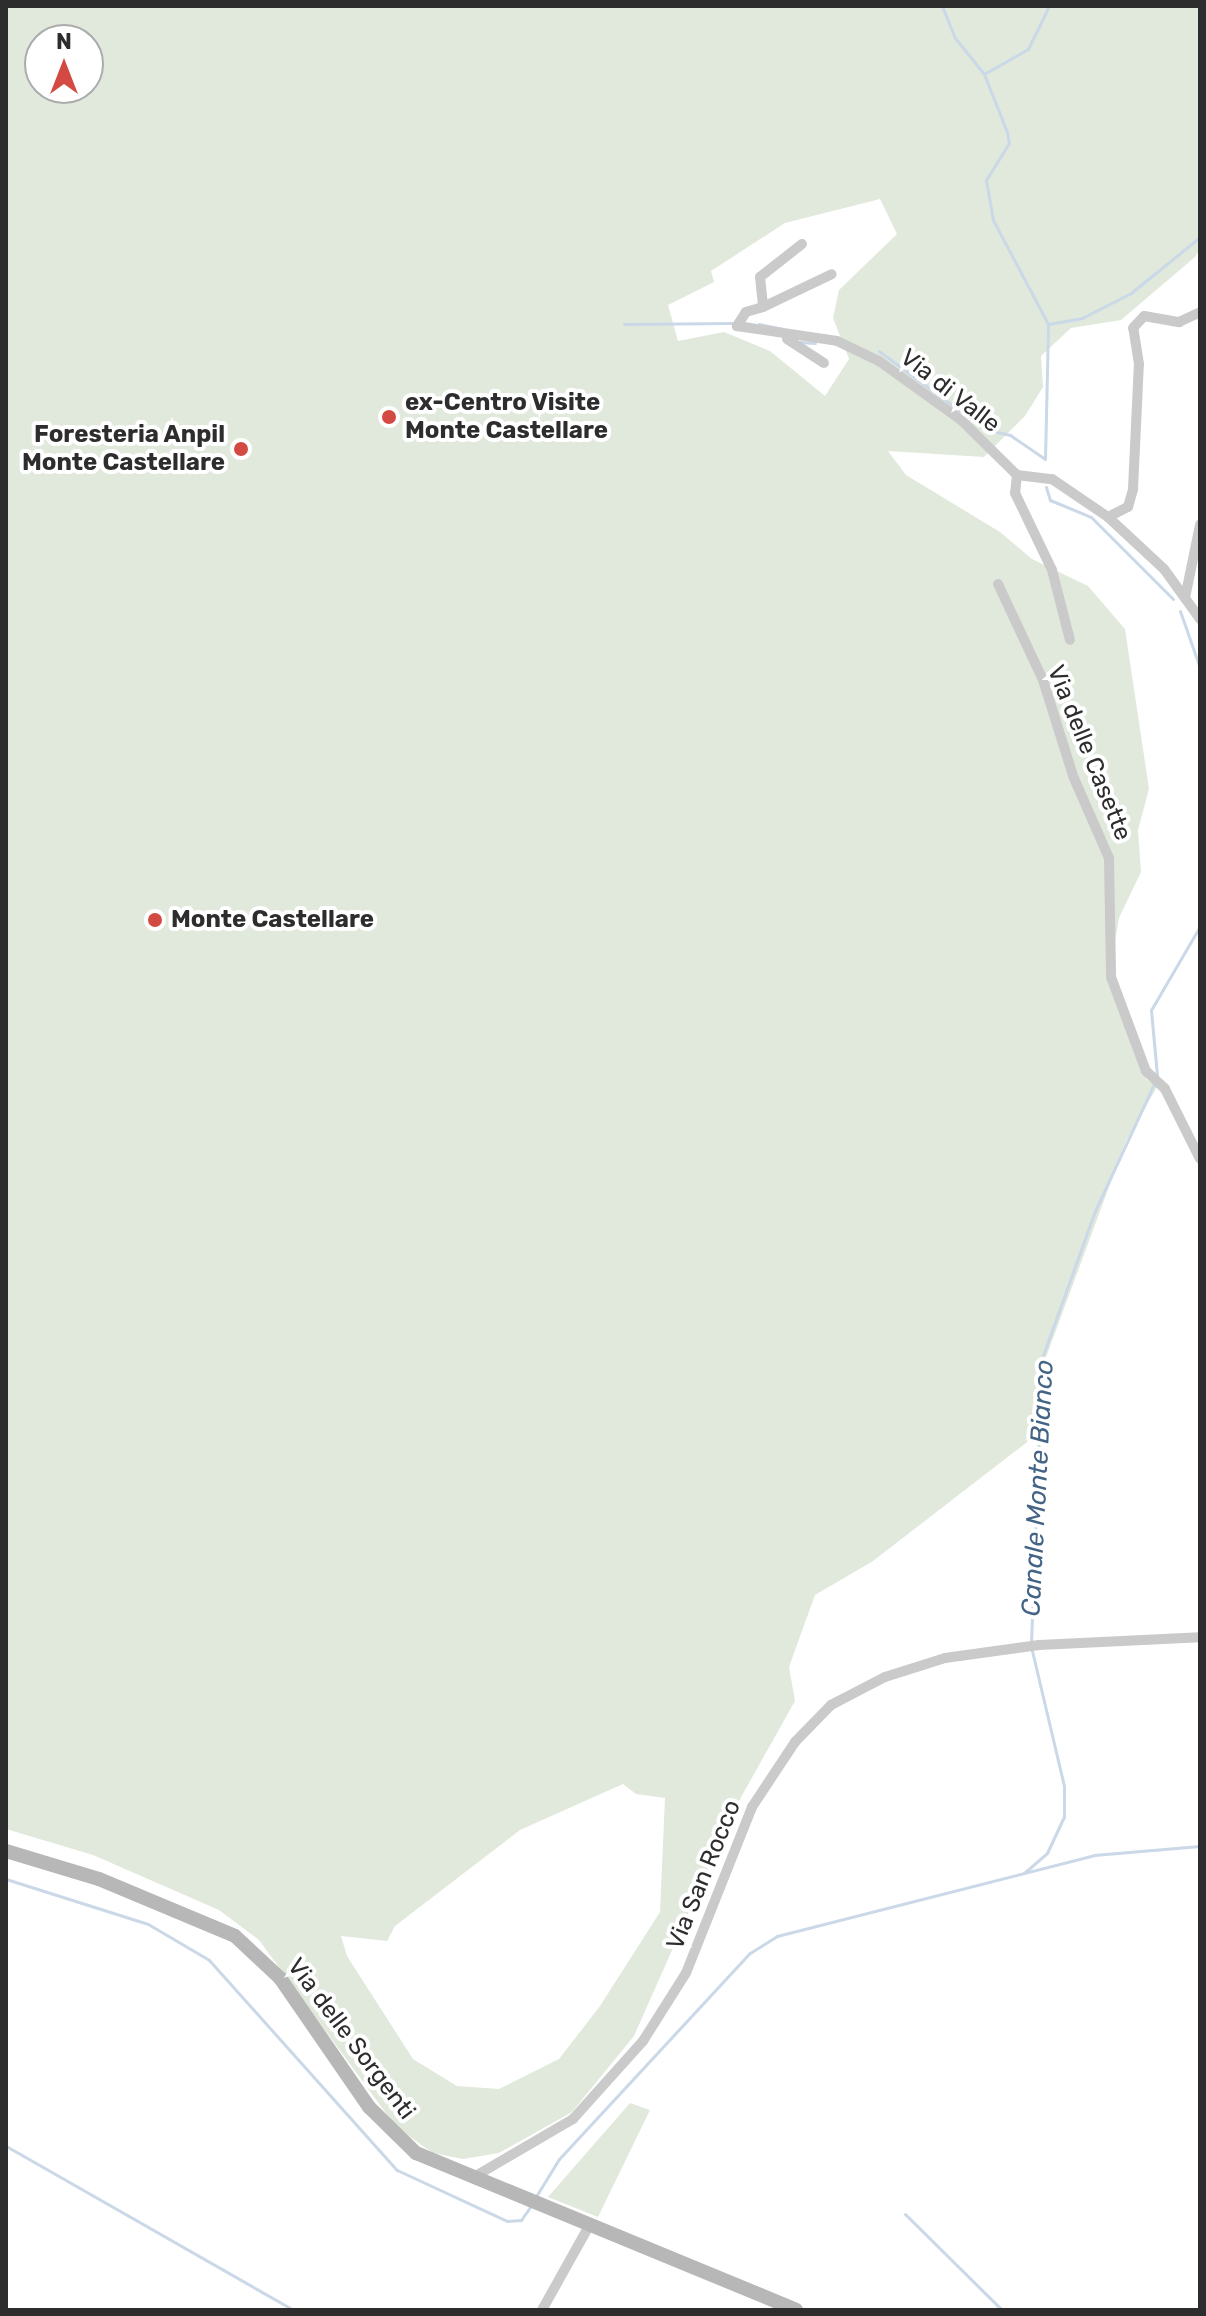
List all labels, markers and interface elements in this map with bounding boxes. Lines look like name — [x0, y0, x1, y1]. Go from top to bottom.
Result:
north arrow — [24, 24, 104, 104]
text: N — [56, 28, 72, 55]
street label: Via di Valle — [894, 343, 1006, 439]
place label: ex-Centro Visite Monte Castellare — [405, 389, 608, 445]
marker: ex-Centro Visite Monte Castellare — [380, 408, 398, 426]
place label: Foresteria Anpil Monte Castellare — [22, 421, 225, 477]
marker: Foresteria Anpil Monte Castellare — [232, 440, 250, 458]
street label: Via delle Casette — [1041, 661, 1137, 845]
place label: Monte Castellare — [171, 906, 374, 934]
marker: Monte Castellare — [146, 911, 164, 929]
water label: Canale Monte Bianco — [1016, 1359, 1060, 1617]
street label: Via San Rocco — [661, 1796, 747, 1954]
street label: Via delle Sorgenti — [281, 1953, 421, 2125]

